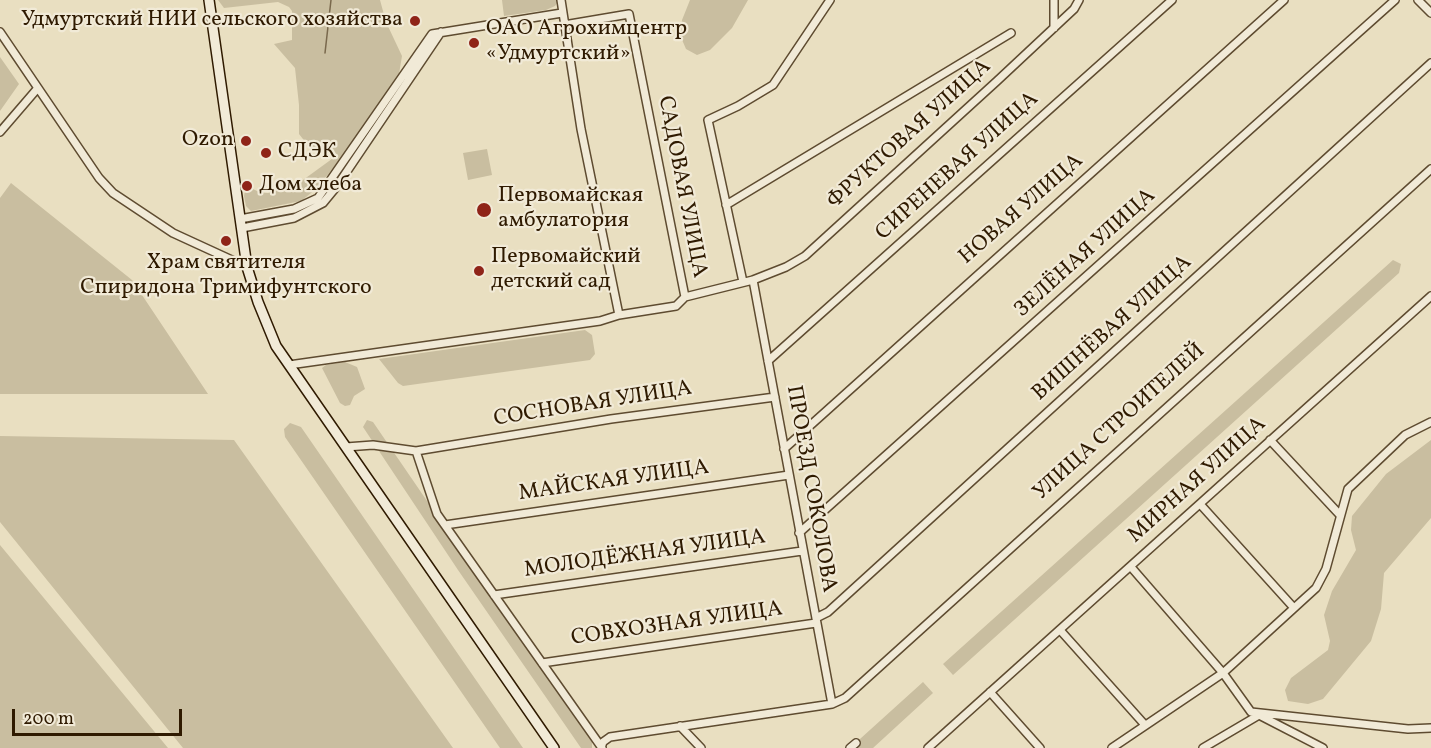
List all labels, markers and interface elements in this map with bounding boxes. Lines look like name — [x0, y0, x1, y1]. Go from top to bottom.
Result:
place label: Удмуртский НИИ сельского хозяйства — [21, 8, 403, 34]
marker: Удмуртский НИИ сельского хозяйства — [408, 14, 422, 28]
place label: ОАО Агрохимцентр «Удмуртский» — [486, 17, 687, 68]
marker: ОАО Агрохимцентр «Удмуртский» — [467, 36, 481, 50]
street label: ФРУКТОВАЯ УЛИЦА — [823, 55, 997, 215]
street label: СИРЕНЕВАЯ УЛИЦА — [871, 87, 1045, 247]
street label: САДОВАЯ УЛИЦА — [650, 94, 712, 280]
place label: Ozon — [182, 128, 234, 154]
marker: Ozon — [239, 134, 253, 148]
place label: СДЭК — [278, 140, 336, 166]
marker: СДЭК — [259, 146, 273, 160]
street label: НОВАЯ УЛИЦА — [955, 149, 1089, 271]
place label: Дом хлеба — [259, 173, 362, 199]
marker: Дом хлеба — [240, 179, 254, 193]
place label: Первомайская амбулатория — [498, 184, 643, 236]
street label: ЗЕЛЁНАЯ УЛИЦА — [1010, 184, 1162, 324]
marker: Первомайская амбулатория — [475, 201, 493, 219]
marker: Храм святителя Спиридона Тримифунтского — [219, 234, 233, 248]
place label: Первомайский детский сад — [491, 245, 641, 296]
street label: ВИШНЁВАЯ УЛИЦА — [1028, 250, 1198, 408]
place label: Храм святителя Спиридона Тримифунтского — [80, 251, 372, 302]
marker: Первомайский детский сад — [472, 264, 486, 278]
street label: УЛИЦА СТРОИТЕЛЕЙ — [1029, 339, 1211, 507]
street label: СОСНОВАЯ УЛИЦА — [492, 376, 694, 434]
street label: ПРОЕЗД СОКОЛОВА — [779, 383, 841, 595]
street label: МИРНАЯ УЛИЦА — [1124, 412, 1272, 550]
street label: МАЙСКАЯ УЛИЦА — [517, 456, 711, 508]
street label: МОЛОДЁЖНАЯ УЛИЦА — [523, 525, 767, 585]
street label: СОВХОЗНАЯ УЛИЦА — [570, 597, 784, 653]
scale bar — [15, 697, 184, 735]
text: 200 m — [23, 707, 74, 732]

